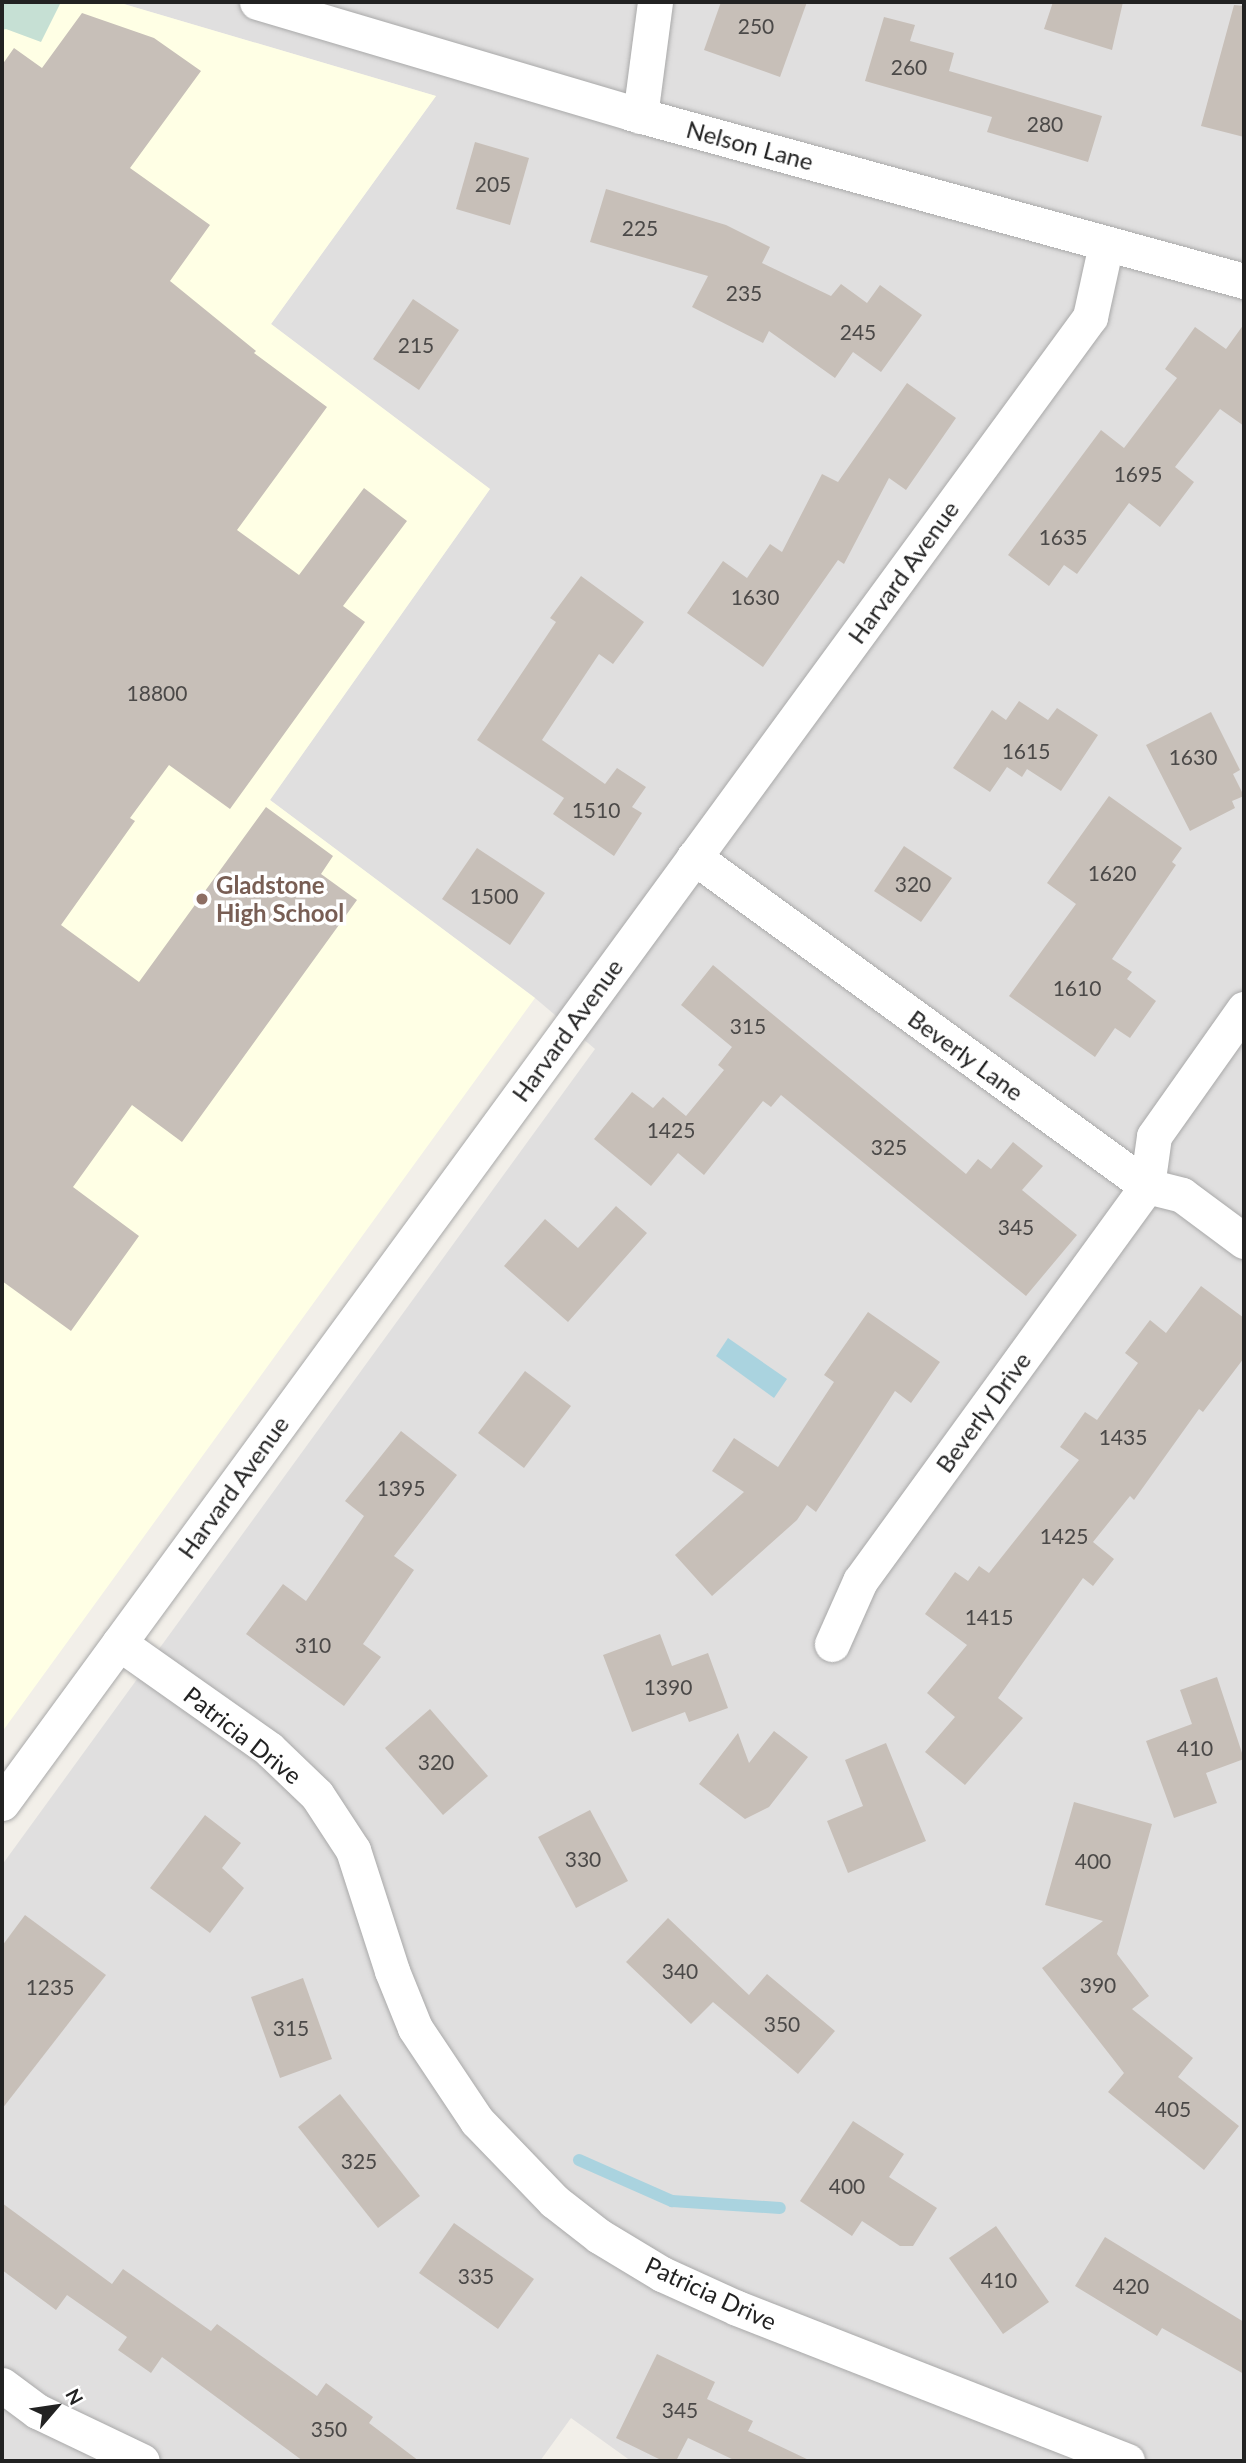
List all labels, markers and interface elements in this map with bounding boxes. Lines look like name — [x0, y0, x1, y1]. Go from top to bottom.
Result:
house number: 250 — [738, 13, 774, 39]
house number: 260 — [891, 54, 927, 80]
house number: 280 — [1027, 111, 1063, 137]
street label: Nelson Lane — [683, 114, 817, 176]
house number: 205 — [475, 171, 511, 197]
house number: 225 — [622, 215, 658, 241]
house number: 235 — [726, 280, 762, 306]
house number: 245 — [840, 319, 876, 345]
house number: 215 — [398, 332, 434, 358]
house number: 1695 — [1114, 461, 1162, 487]
street label: Harvard Avenue — [841, 495, 965, 649]
house number: 1635 — [1039, 524, 1087, 550]
house number: 1630 — [731, 584, 779, 610]
house number: 18800 — [127, 680, 187, 706]
house number: 1615 — [1002, 738, 1050, 764]
house number: 1630 — [1169, 744, 1217, 770]
house number: 1510 — [572, 797, 620, 823]
house number: 1620 — [1088, 860, 1136, 886]
place label: Gladstone High School — [216, 871, 344, 927]
house number: 320 — [895, 871, 931, 897]
house number: 1500 — [470, 883, 518, 909]
marker: Gladstone High School — [194, 891, 210, 907]
street label: Harvard Avenue — [505, 953, 629, 1107]
house number: 1610 — [1053, 975, 1101, 1001]
street label: Beverly Lane — [903, 1003, 1029, 1107]
house number: 315 — [730, 1013, 766, 1039]
house number: 1425 — [647, 1117, 695, 1143]
house number: 325 — [871, 1134, 907, 1160]
house number: 345 — [998, 1214, 1034, 1240]
street label: Beverly Drive — [929, 1346, 1037, 1478]
street label: Harvard Avenue — [171, 1410, 295, 1564]
house number: 1435 — [1099, 1424, 1147, 1450]
house number: 1395 — [377, 1475, 425, 1501]
house number: 1425 — [1040, 1523, 1088, 1549]
house number: 1415 — [965, 1604, 1013, 1630]
house number: 310 — [295, 1632, 331, 1658]
house number: 1390 — [644, 1674, 692, 1700]
street label: Patricia Drive — [178, 1680, 308, 1790]
house number: 410 — [1177, 1735, 1213, 1761]
house number: 320 — [418, 1749, 454, 1775]
house number: 330 — [565, 1846, 601, 1872]
house number: 400 — [1075, 1848, 1111, 1874]
house number: 340 — [662, 1958, 698, 1984]
house number: 390 — [1080, 1972, 1116, 1998]
house number: 1235 — [26, 1974, 74, 2000]
house number: 350 — [764, 2011, 800, 2037]
house number: 315 — [273, 2015, 309, 2041]
house number: 405 — [1155, 2096, 1191, 2122]
house number: 325 — [341, 2148, 377, 2174]
house number: 400 — [829, 2173, 865, 2199]
street label: Patricia Drive — [641, 2250, 781, 2336]
house number: 335 — [458, 2263, 494, 2289]
house number: 410 — [981, 2267, 1017, 2293]
house number: 420 — [1113, 2273, 1149, 2299]
north arrow — [21, 2372, 91, 2442]
text: N — [61, 2385, 88, 2409]
house number: 345 — [662, 2397, 698, 2423]
house number: 350 — [311, 2416, 347, 2442]

